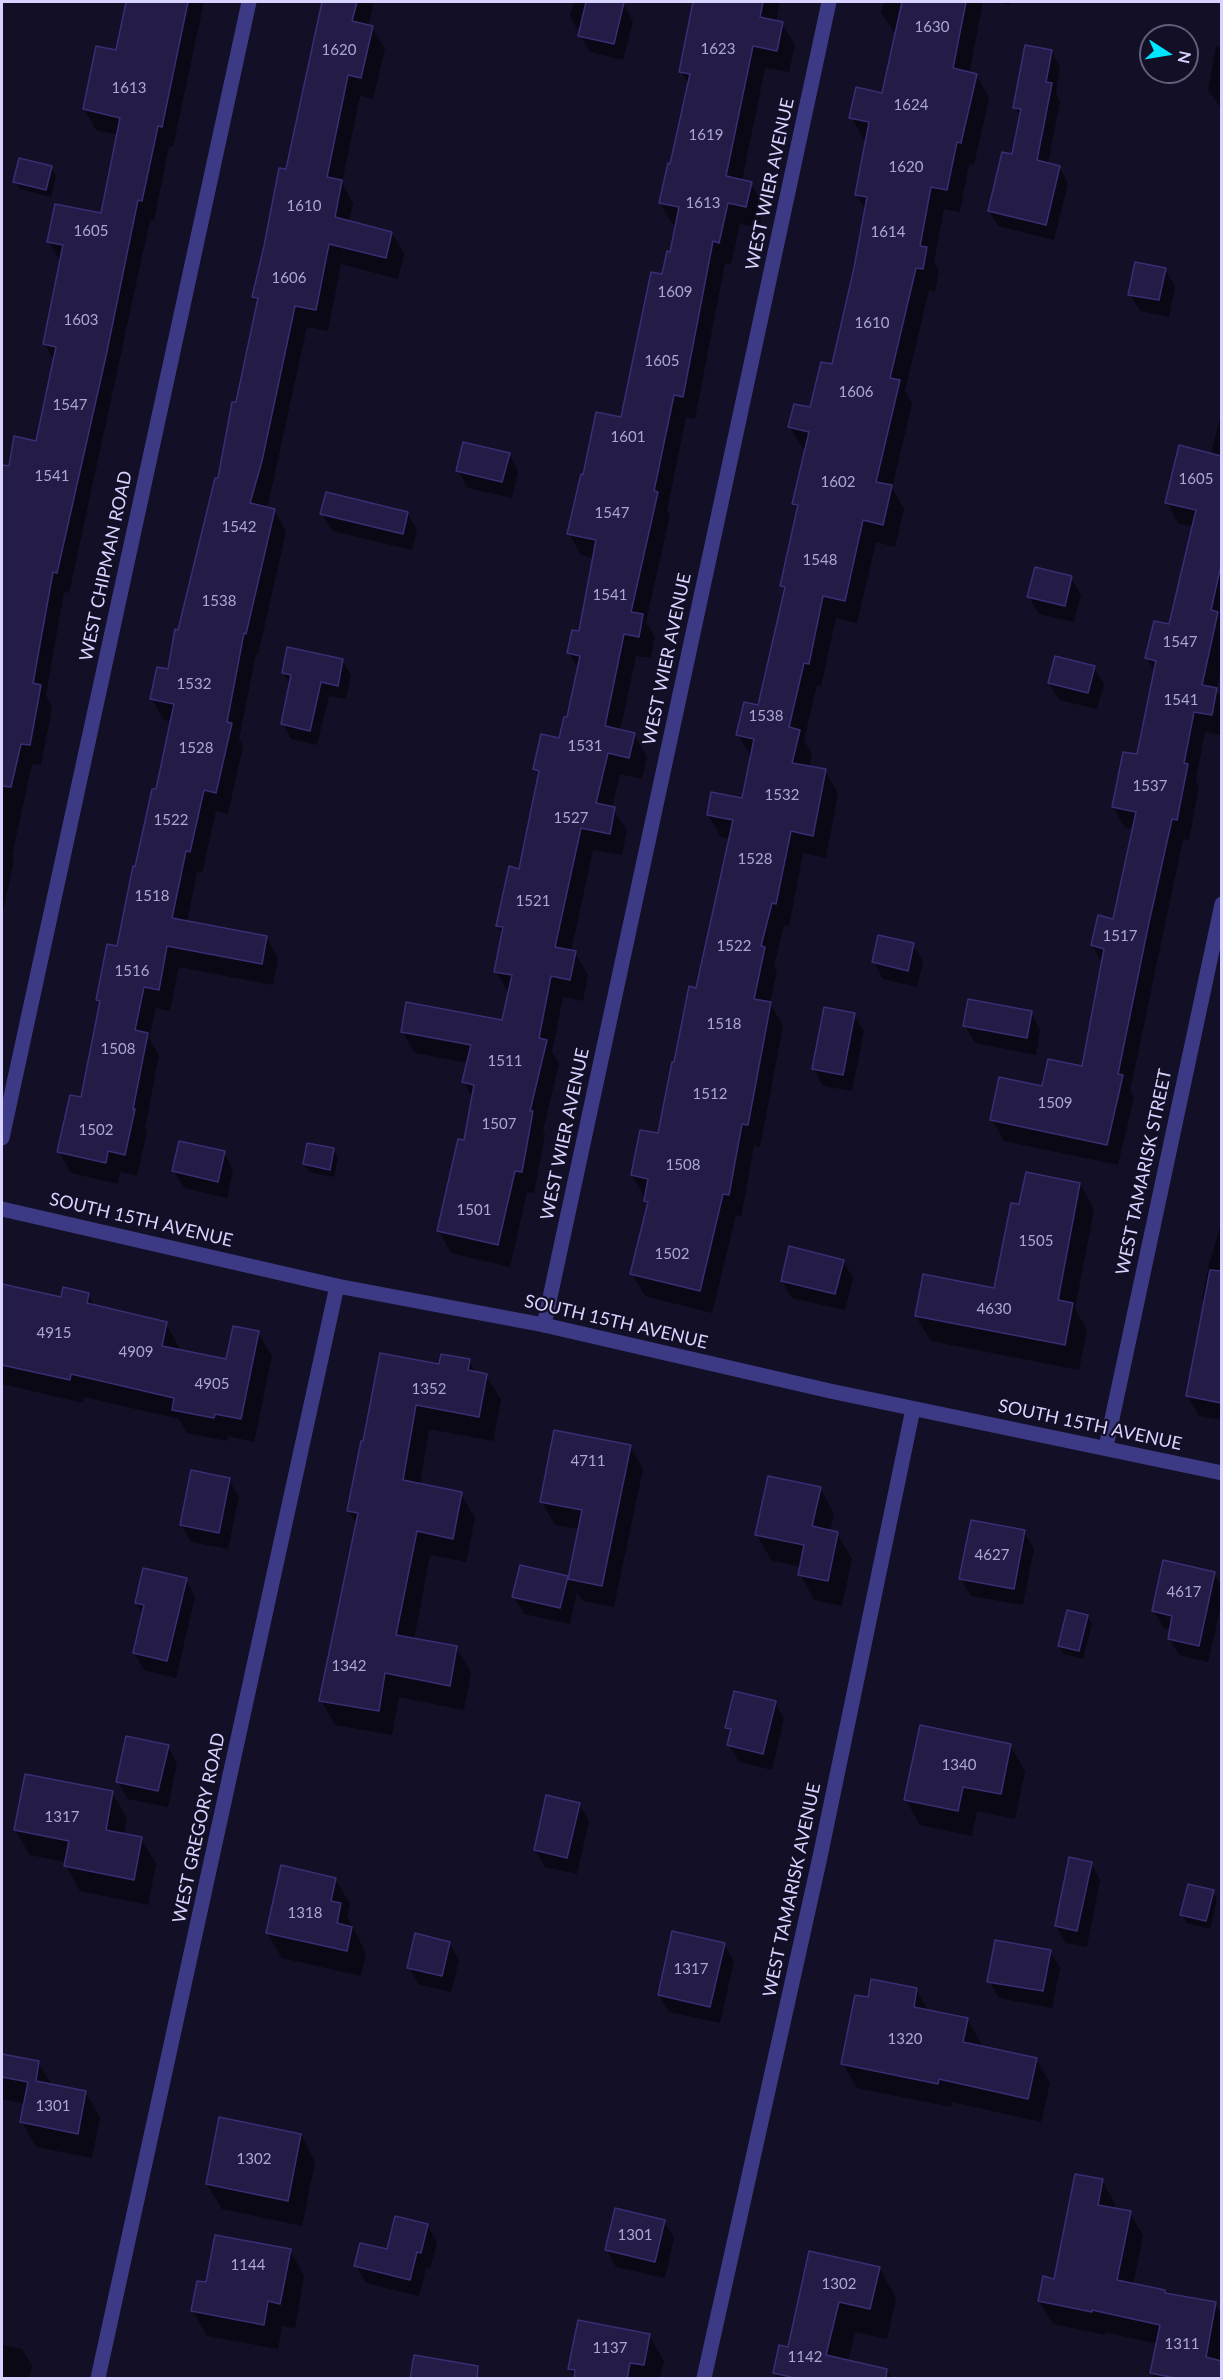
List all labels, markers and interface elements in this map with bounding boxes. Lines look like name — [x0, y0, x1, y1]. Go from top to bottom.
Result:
house number: 1630 — [915, 18, 949, 36]
north arrow — [1139, 24, 1199, 84]
house number: 1623 — [701, 40, 735, 58]
house number: 1620 — [322, 41, 356, 59]
text: N — [1175, 49, 1196, 65]
house number: 1613 — [112, 79, 146, 97]
street label: WEST WIER AVENUE — [741, 96, 799, 272]
house number: 1624 — [894, 96, 928, 114]
house number: 1619 — [689, 126, 723, 144]
house number: 1620 — [889, 158, 923, 176]
house number: 1613 — [686, 194, 720, 212]
house number: 1610 — [287, 197, 321, 215]
house number: 1605 — [74, 222, 108, 240]
house number: 1614 — [871, 223, 905, 241]
house number: 1606 — [272, 269, 306, 287]
house number: 1609 — [658, 283, 692, 301]
house number: 1603 — [64, 311, 98, 329]
house number: 1610 — [855, 314, 889, 332]
house number: 1605 — [645, 352, 679, 370]
house number: 1606 — [839, 383, 873, 401]
house number: 1547 — [53, 396, 87, 414]
house number: 1601 — [611, 428, 645, 446]
house number: 1541 — [35, 467, 69, 485]
street label: WEST CHIPMAN ROAD — [75, 469, 137, 663]
house number: 1605 — [1179, 470, 1213, 488]
house number: 1602 — [821, 473, 855, 491]
house number: 1547 — [595, 504, 629, 522]
house number: 1542 — [222, 518, 256, 536]
house number: 1548 — [803, 551, 837, 569]
street label: WEST WIER AVENUE — [638, 571, 696, 747]
house number: 1541 — [593, 586, 627, 604]
house number: 1538 — [202, 592, 236, 610]
house number: 1547 — [1163, 633, 1197, 651]
house number: 1532 — [177, 675, 211, 693]
house number: 1541 — [1164, 691, 1198, 709]
house number: 1538 — [749, 707, 783, 725]
house number: 1531 — [568, 737, 602, 755]
house number: 1528 — [179, 739, 213, 757]
house number: 1537 — [1133, 777, 1167, 795]
house number: 1532 — [765, 786, 799, 804]
house number: 1527 — [554, 809, 588, 827]
house number: 1522 — [154, 811, 188, 829]
house number: 1528 — [738, 850, 772, 868]
house number: 1518 — [135, 887, 169, 905]
house number: 1521 — [516, 892, 550, 910]
house number: 1517 — [1103, 927, 1137, 945]
house number: 1522 — [717, 937, 751, 955]
house number: 1516 — [115, 962, 149, 980]
house number: 1518 — [707, 1015, 741, 1033]
house number: 1508 — [101, 1040, 135, 1058]
street label: WEST WIER AVENUE — [536, 1046, 594, 1222]
house number: 1511 — [488, 1052, 522, 1070]
street label: WEST TAMARISK STREET — [1112, 1067, 1176, 1277]
house number: 1512 — [693, 1085, 727, 1103]
house number: 1509 — [1038, 1094, 1072, 1112]
house number: 1507 — [482, 1115, 516, 1133]
house number: 1502 — [79, 1121, 113, 1139]
house number: 1508 — [666, 1156, 700, 1174]
street label: SOUTH 15TH AVENUE — [47, 1188, 235, 1252]
house number: 1501 — [457, 1201, 491, 1219]
house number: 1505 — [1019, 1232, 1053, 1250]
house number: 1502 — [655, 1245, 689, 1263]
street label: SOUTH 15TH AVENUE — [522, 1290, 710, 1354]
house number: 4630 — [977, 1300, 1011, 1318]
house number: 4915 — [37, 1324, 71, 1342]
house number: 4909 — [119, 1343, 153, 1361]
house number: 4905 — [195, 1375, 229, 1393]
house number: 1352 — [412, 1380, 446, 1398]
street label: SOUTH 15TH AVENUE — [996, 1395, 1184, 1455]
house number: 4711 — [571, 1452, 605, 1470]
house number: 4627 — [975, 1546, 1009, 1564]
house number: 4617 — [1167, 1583, 1201, 1601]
house number: 1342 — [332, 1657, 366, 1675]
street label: WEST GREGORY ROAD — [168, 1731, 230, 1925]
house number: 1340 — [942, 1756, 976, 1774]
street label: WEST TAMARISK AVENUE — [759, 1781, 825, 1999]
house number: 1317 — [45, 1808, 79, 1826]
house number: 1318 — [288, 1904, 322, 1922]
house number: 1317 — [674, 1960, 708, 1978]
house number: 1320 — [888, 2030, 922, 2048]
house number: 1301 — [36, 2097, 70, 2115]
house number: 1302 — [237, 2150, 271, 2168]
house number: 1301 — [618, 2226, 652, 2244]
house number: 1144 — [231, 2256, 265, 2274]
house number: 1302 — [822, 2275, 856, 2293]
house number: 1311 — [1165, 2335, 1199, 2353]
house number: 1137 — [593, 2339, 627, 2357]
house number: 1142 — [788, 2348, 822, 2366]

